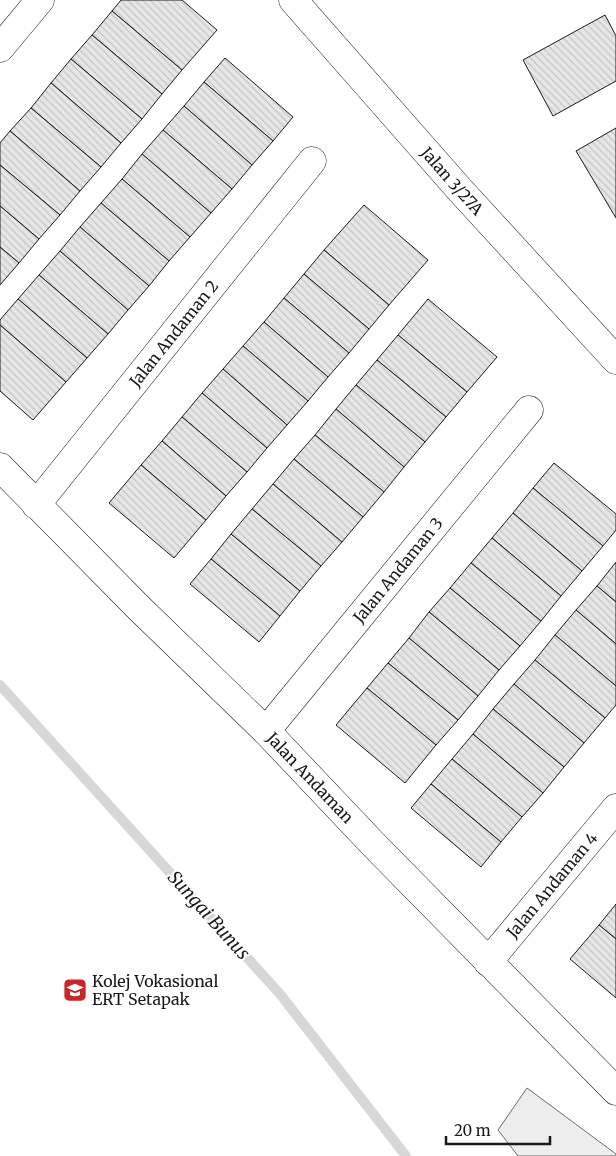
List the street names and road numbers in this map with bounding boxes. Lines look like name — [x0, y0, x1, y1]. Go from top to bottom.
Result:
street label: Jalan 3/27A — [416, 142, 488, 220]
street label: Jalan Andaman 2 — [124, 276, 222, 391]
street label: Jalan Andaman 3 — [348, 513, 447, 628]
street label: Jalan Andaman — [262, 727, 358, 827]
street label: Jalan Andaman 4 — [502, 828, 602, 943]

